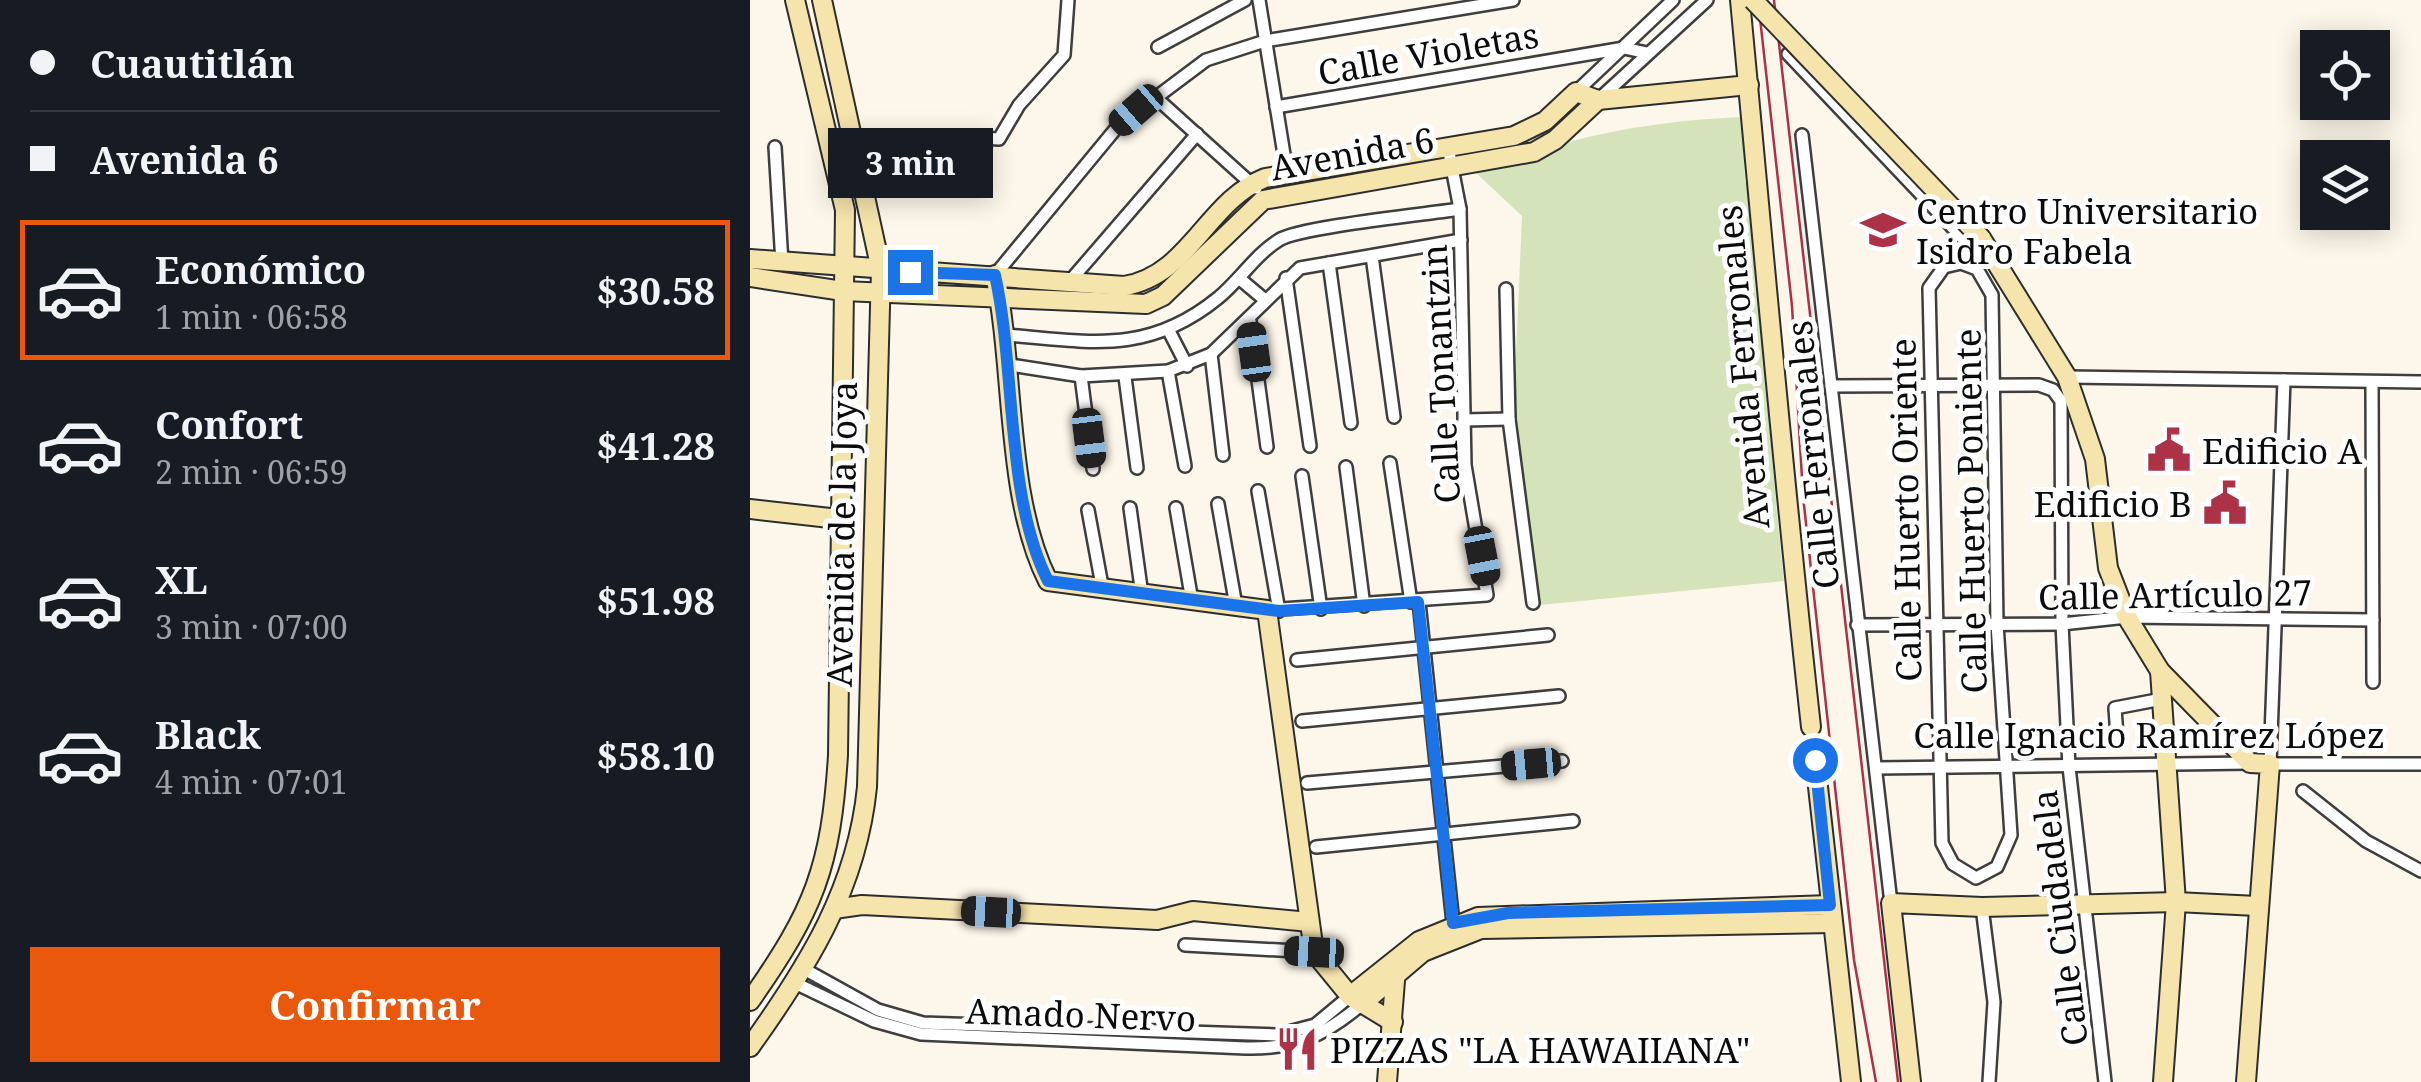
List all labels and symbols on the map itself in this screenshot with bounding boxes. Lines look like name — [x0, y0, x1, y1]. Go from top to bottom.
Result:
street label: Calle Violetas — [1314, 10, 1542, 96]
car — [1104, 79, 1168, 141]
street label: Avenida 6 — [1267, 116, 1437, 190]
callout: 3 min — [828, 127, 992, 197]
place label: Centro Universitario Isidro Fabela — [1916, 187, 2258, 274]
street label: Avenida Ferronales — [1704, 203, 1780, 531]
school or university icon: Centro Universitario Isidro Fabela — [1859, 206, 1907, 254]
street label: Calle Tonantzin — [1410, 243, 1470, 505]
route end — [888, 250, 933, 295]
street label: Calle Ferronales — [1775, 319, 1849, 591]
car — [1235, 320, 1273, 384]
street label: Calle Huerto Poniente — [1943, 328, 1997, 694]
street label: Calle Huerto Oriente — [1879, 338, 1931, 682]
street label: Avenida de la Joya — [815, 381, 867, 687]
car — [1070, 406, 1108, 470]
public building icon: Edificio A — [2145, 426, 2193, 474]
place label: Edificio A — [2202, 427, 2362, 474]
public building icon: Edificio B — [2201, 479, 2249, 527]
place label: Edificio B — [2034, 480, 2192, 527]
car — [1462, 524, 1502, 588]
street label: Calle Artículo 27 — [2038, 568, 2312, 620]
street label: Calle Ignacio Ramírez López — [1913, 711, 2385, 758]
route start — [1793, 738, 1838, 783]
car — [1500, 746, 1562, 782]
street label: Calle Ciudadela — [2020, 787, 2098, 1049]
car — [960, 895, 1022, 929]
car — [1283, 935, 1345, 969]
street label: Amado Nervo — [965, 986, 1197, 1042]
restaurant icon: PIZZAS "LA HAWAIIANA" — [1273, 1025, 1321, 1073]
place label: PIZZAS "LA HAWAIIANA" — [1330, 1026, 1750, 1073]

